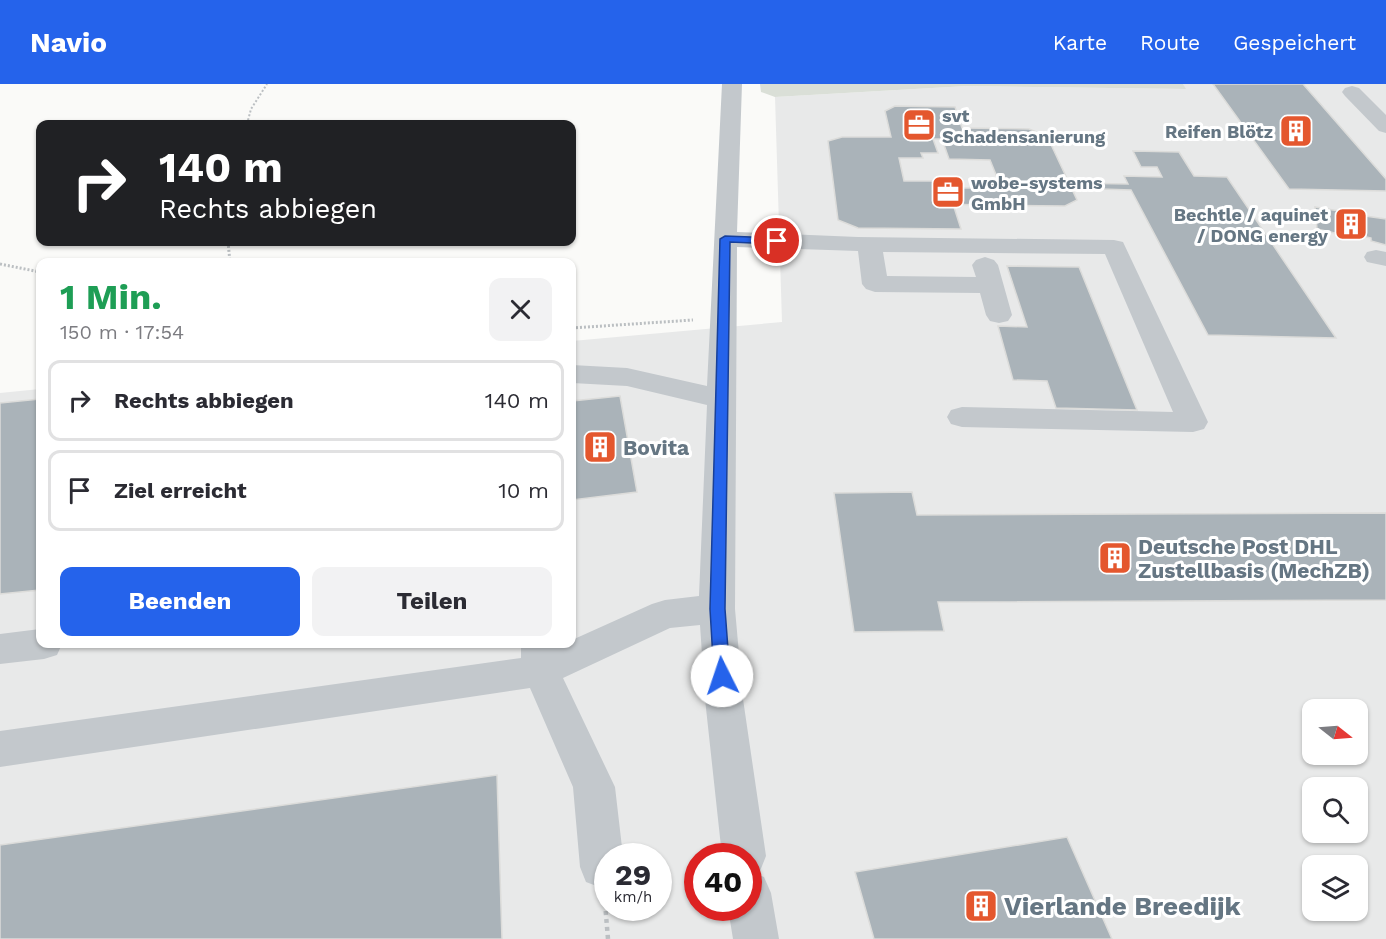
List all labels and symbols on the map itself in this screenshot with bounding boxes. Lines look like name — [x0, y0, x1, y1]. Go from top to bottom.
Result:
place label: svt Schadensanierung — [942, 105, 1106, 147]
office icon: svt Schadensanierung — [901, 107, 937, 143]
building icon: Reifen Blötz — [1278, 113, 1314, 149]
place label: Reifen Blötz — [1165, 121, 1273, 142]
place label: wobe-systems GmbH — [971, 172, 1103, 214]
office icon: wobe-systems GmbH — [930, 174, 966, 210]
place label: Bechtle / aquinet / DONG energy — [1174, 204, 1329, 246]
building icon: Bechtle / aquinet / DONG energy — [1333, 206, 1369, 242]
pin — [751, 215, 802, 266]
building icon: Bovita — [582, 429, 618, 465]
place label: Bovita — [623, 435, 690, 460]
place label: Deutsche Post DHL Zustellbasis (MechZB) — [1138, 534, 1370, 583]
building icon: Deutsche Post DHL Zustellbasis (MechZB) — [1097, 540, 1133, 576]
position arrow — [690, 644, 754, 708]
north arrow — [1302, 699, 1368, 765]
speed limit sign: 40 — [684, 843, 762, 921]
building icon: Vierlande Breedijk — [963, 888, 999, 924]
place label: Vierlande Breedijk — [1004, 891, 1242, 921]

